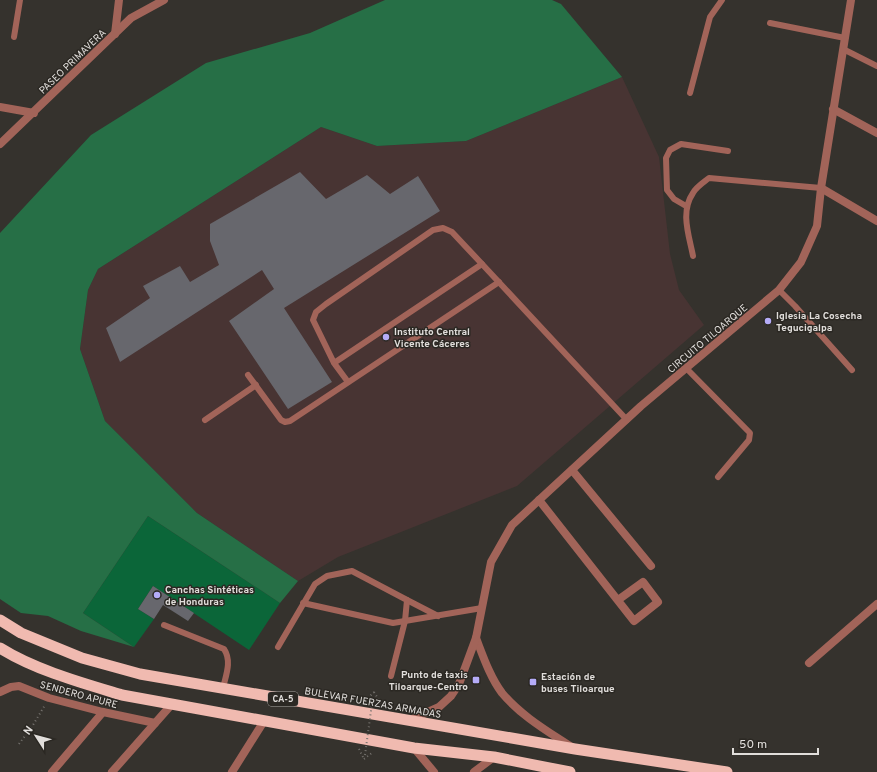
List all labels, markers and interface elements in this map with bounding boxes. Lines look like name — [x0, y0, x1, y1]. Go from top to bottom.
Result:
street label: PASEO PRIMAVERA — [37, 27, 109, 97]
street label: CIRCUITO TILOARQUE — [665, 302, 751, 377]
place label: Iglesia La Cosecha Tegucigalpa — [776, 310, 862, 335]
marker: Iglesia La Cosecha Tegucigalpa — [763, 316, 773, 326]
place label: Instituto Central Vicente Cáceres — [394, 326, 470, 351]
marker: Instituto Central Vicente Cáceres — [381, 332, 391, 342]
place label: Canchas Sintéticas de Honduras — [165, 584, 254, 609]
marker: Canchas Sintéticas de Honduras — [152, 590, 162, 600]
place label: Punto de taxis Tiloarque-Centro — [389, 669, 468, 694]
place label: Estación de buses Tiloarque — [541, 671, 615, 696]
marker: Punto de taxis Tiloarque-Centro — [471, 675, 481, 685]
marker: Estación de buses Tiloarque — [528, 677, 538, 687]
street label: SENDERO APURE — [38, 679, 119, 712]
street label: BULEVAR FUERZAS ARMADAS — [303, 685, 442, 722]
road number: CA-5 — [268, 692, 298, 706]
north arrow — [16, 716, 56, 756]
text: N — [21, 723, 37, 738]
scale bar — [733, 730, 818, 756]
text: 50 m — [739, 737, 767, 753]

